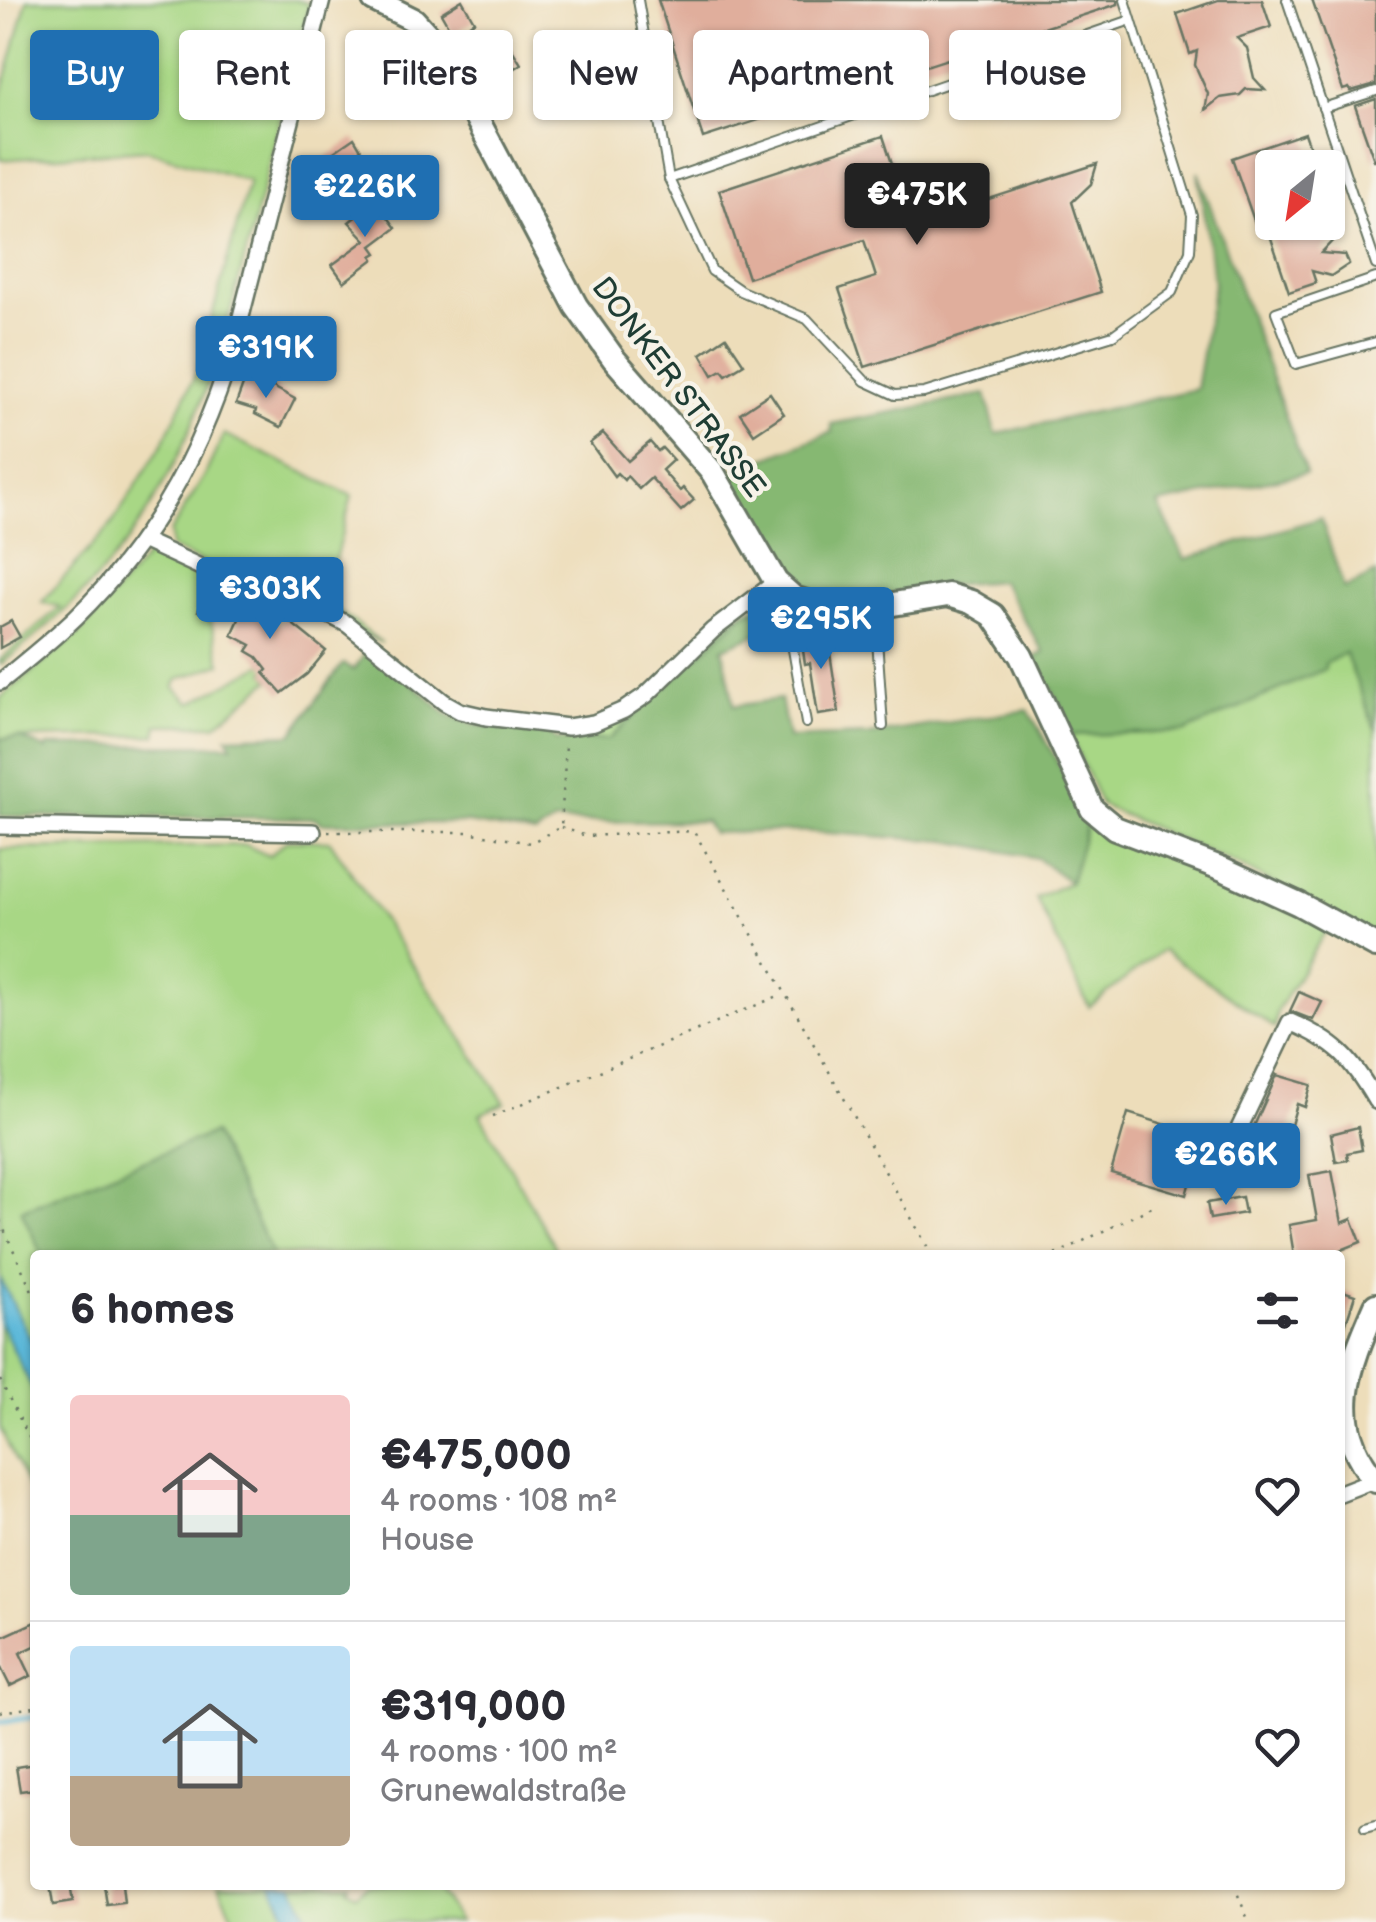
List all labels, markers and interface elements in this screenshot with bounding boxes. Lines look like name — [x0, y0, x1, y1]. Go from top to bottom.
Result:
chip: Buy — [30, 30, 159, 120]
chip: Rent — [179, 30, 325, 120]
chip: Filters — [345, 30, 513, 120]
chip: New — [533, 30, 673, 120]
chip: Apartment — [693, 30, 929, 120]
chip: House — [949, 30, 1121, 120]
north arrow — [1255, 150, 1345, 240]
map controls — [1255, 150, 1345, 240]
pin: €226K — [295, 155, 435, 240]
pin: €475K — [847, 163, 987, 248]
text: €226K — [313, 168, 417, 207]
text: €475K — [867, 176, 967, 215]
street label: DONKER STRASSE — [584, 270, 773, 505]
pin: €319K — [196, 316, 336, 401]
text: €319K — [218, 329, 314, 368]
pin: €303K — [200, 557, 340, 642]
text: €303K — [218, 570, 322, 609]
pin: €295K — [751, 587, 891, 672]
text: €295K — [770, 600, 872, 639]
pin: €266K — [1156, 1123, 1296, 1208]
text: €266K — [1174, 1136, 1278, 1175]
icon: filters — [1250, 1283, 1305, 1338]
text: 6 homes — [70, 1285, 234, 1336]
text: €475,000 — [380, 1431, 572, 1482]
icon: home — [150, 1435, 270, 1555]
icon: heart — [1250, 1468, 1305, 1523]
text: 4 rooms · 108 m² — [380, 1482, 617, 1521]
text: House — [380, 1521, 474, 1560]
text: €319,000 — [380, 1682, 566, 1733]
icon: home — [150, 1686, 270, 1806]
icon: heart — [1250, 1719, 1305, 1774]
text: 4 rooms · 100 m² — [380, 1733, 618, 1772]
text: Grunewaldstraße — [380, 1772, 627, 1811]

